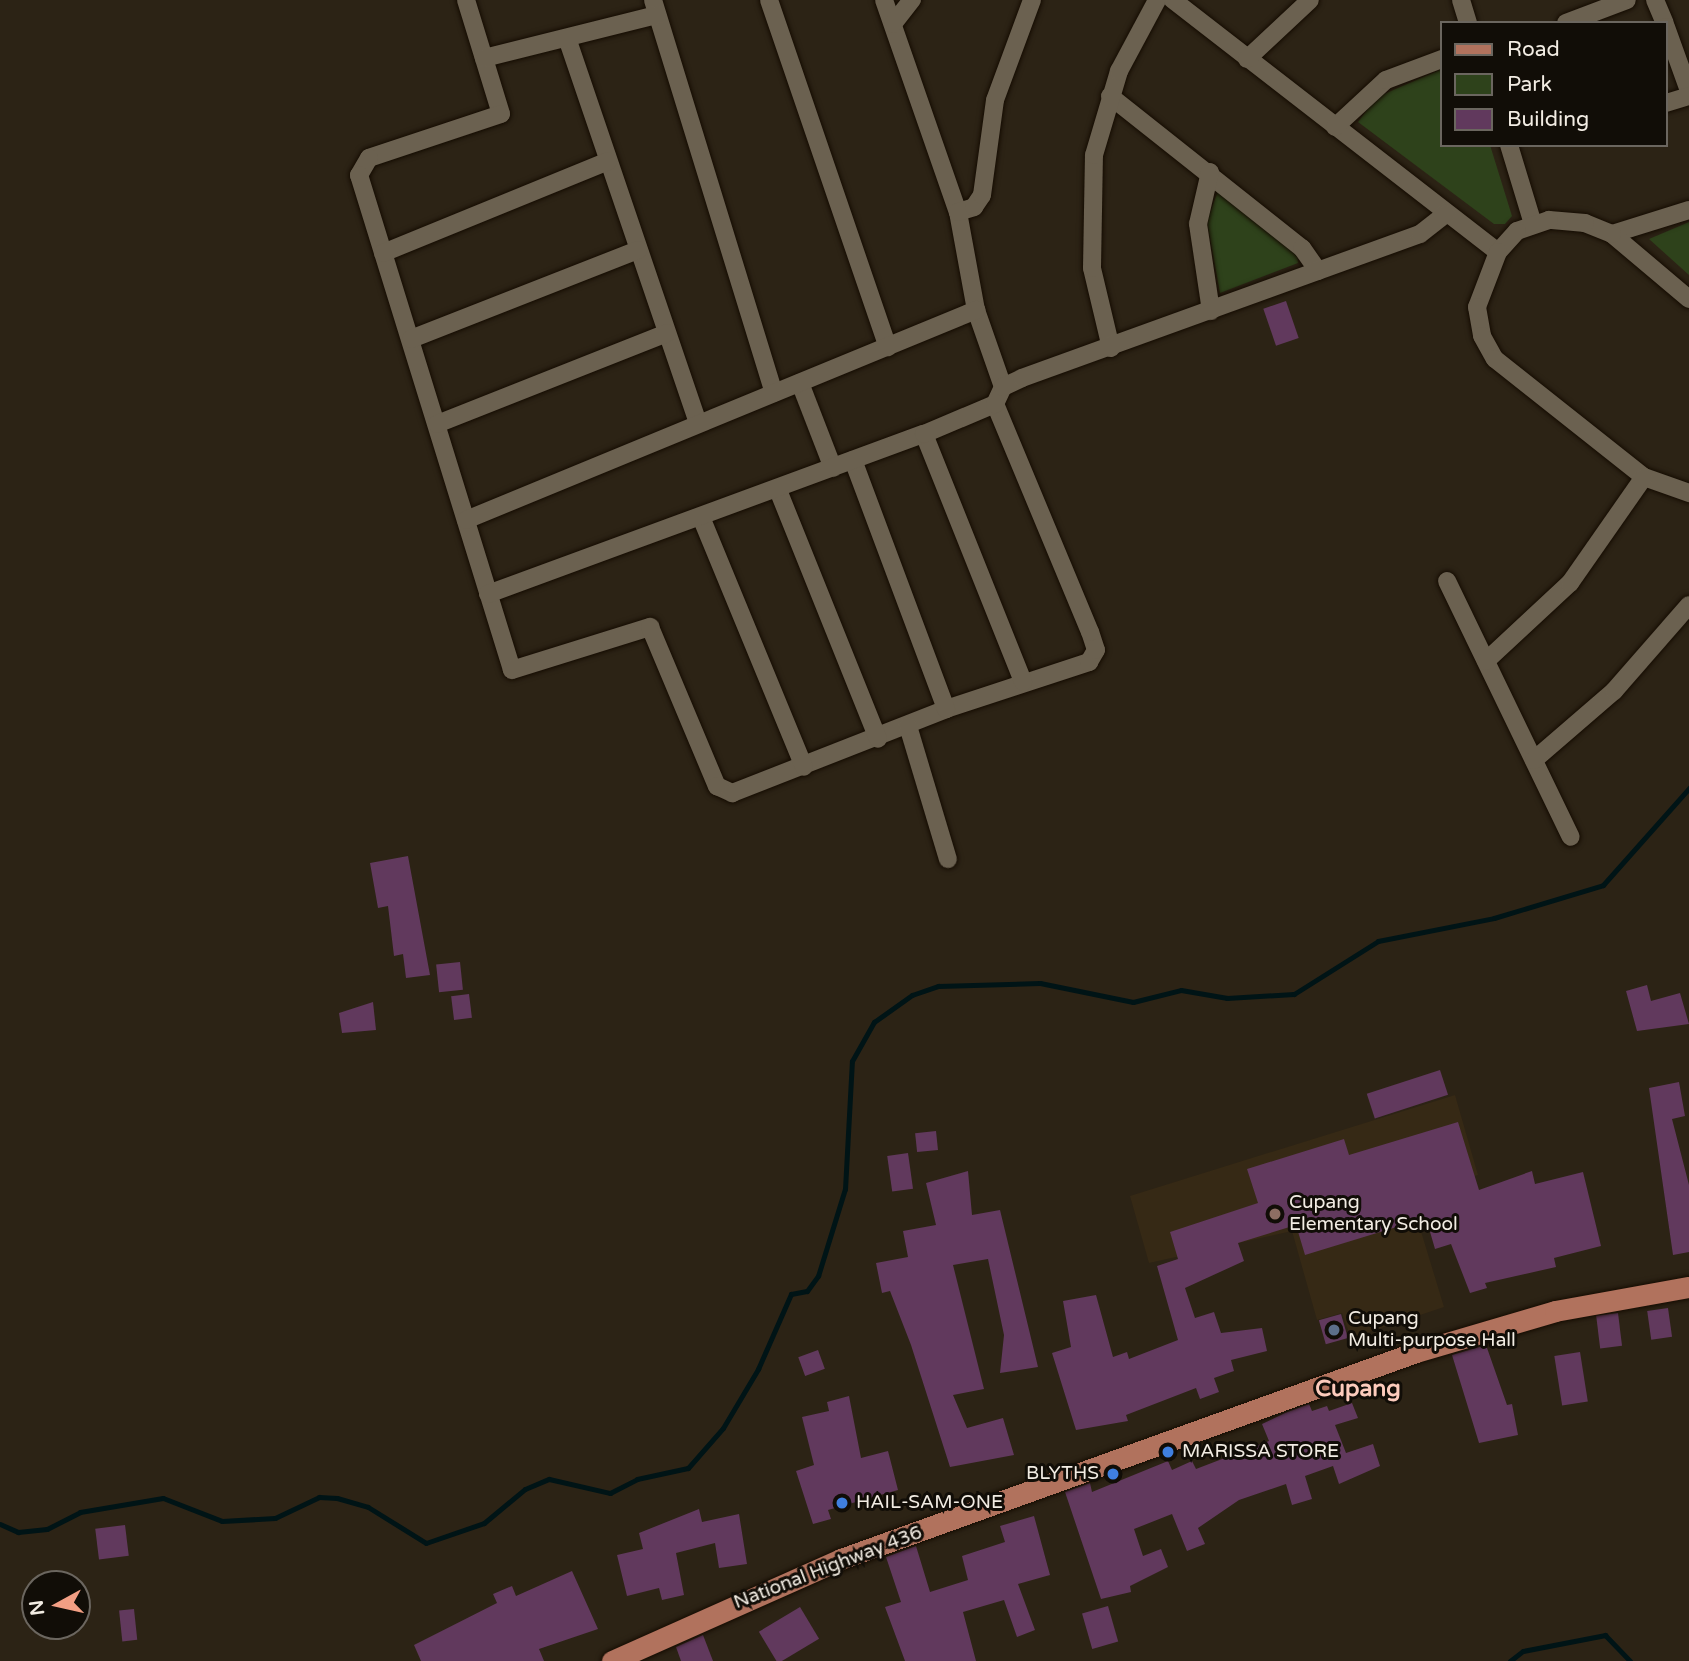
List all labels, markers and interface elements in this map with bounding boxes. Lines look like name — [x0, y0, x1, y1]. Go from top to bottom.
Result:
legend — [1440, 21, 1668, 147]
text: Road — [1507, 37, 1560, 62]
text: Park — [1507, 72, 1552, 97]
text: Building — [1507, 107, 1589, 132]
place label: Cupang Elementary School — [1289, 1192, 1458, 1236]
marker: Cupang Elementary School — [1267, 1206, 1283, 1222]
place label: Cupang Multi-purpose Hall — [1348, 1308, 1516, 1352]
marker: Cupang Multi-purpose Hall — [1326, 1322, 1342, 1338]
district label: Cupang — [1315, 1375, 1401, 1403]
place label: MARISSA STORE — [1182, 1441, 1339, 1463]
marker: MARISSA STORE — [1160, 1444, 1176, 1460]
place label: BLYTHS — [1026, 1463, 1099, 1485]
marker: BLYTHS — [1105, 1466, 1121, 1482]
place label: HAIL-SAM-ONE — [856, 1492, 1003, 1514]
marker: HAIL-SAM-ONE — [834, 1495, 850, 1511]
street label: National Highway 436 — [731, 1522, 925, 1614]
north arrow — [21, 1570, 91, 1640]
text: N — [25, 1599, 49, 1617]

